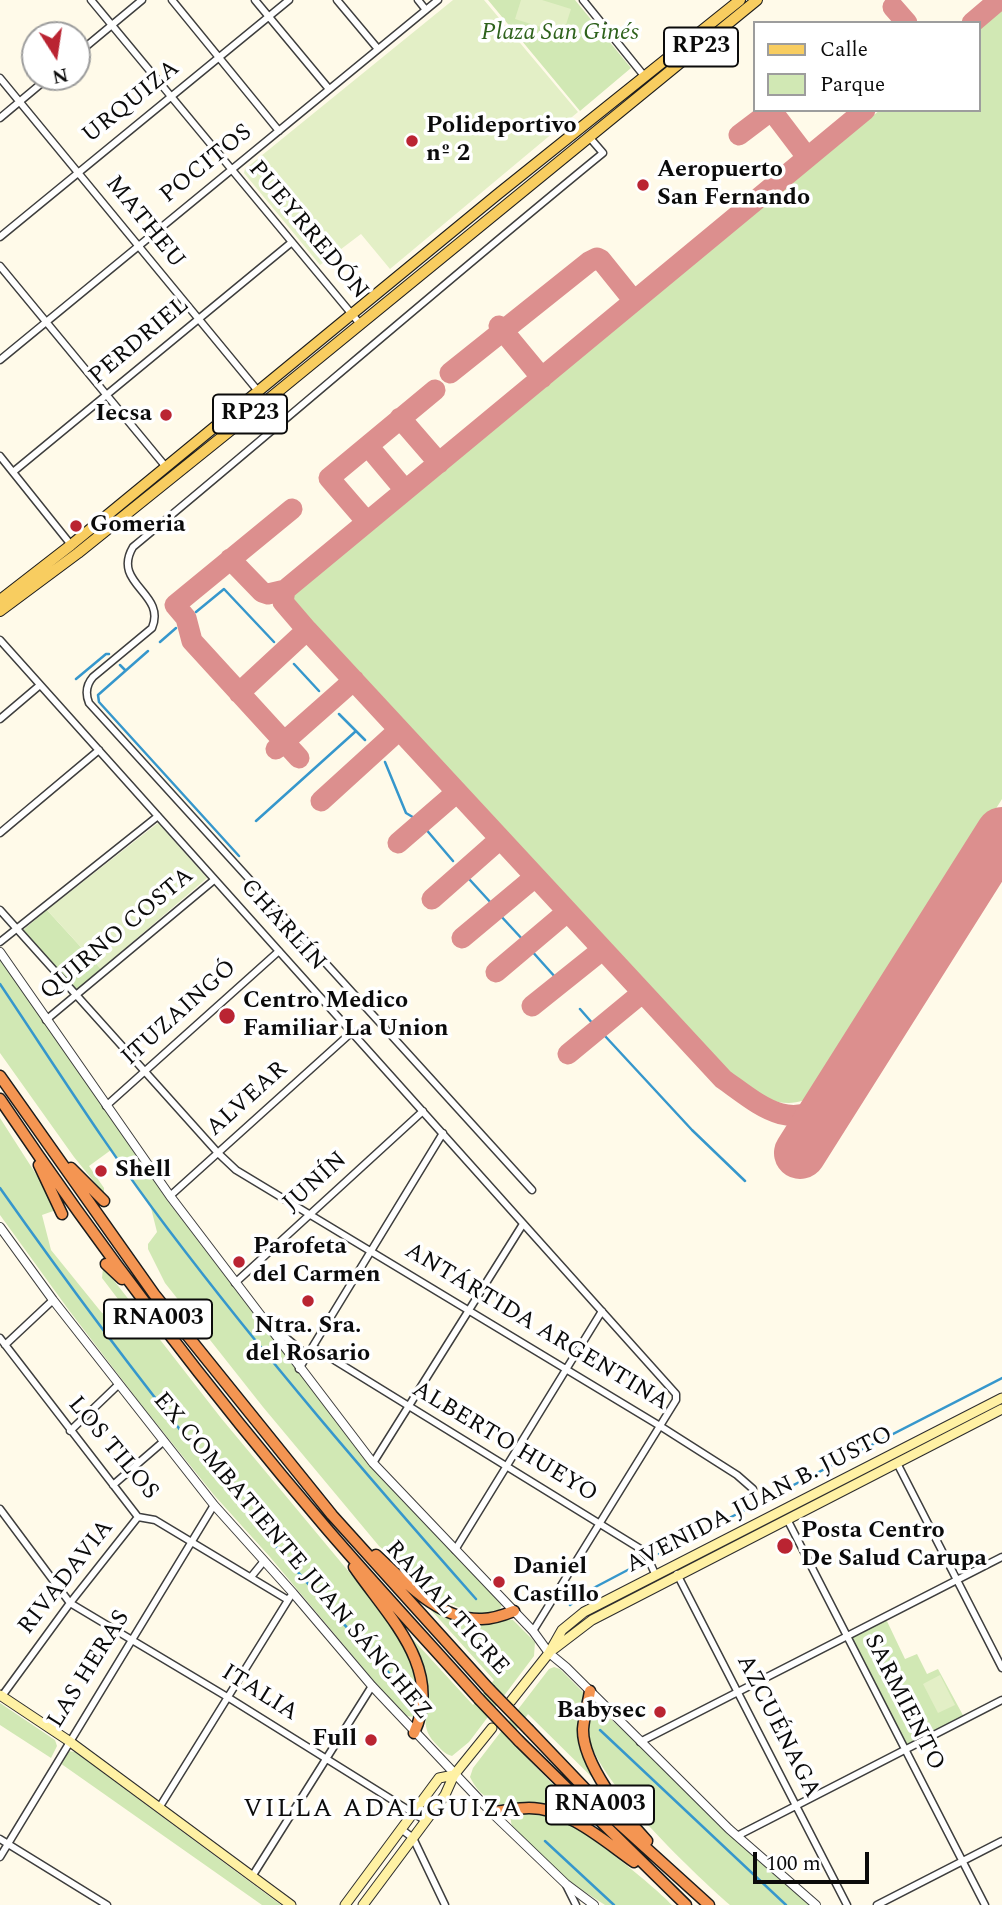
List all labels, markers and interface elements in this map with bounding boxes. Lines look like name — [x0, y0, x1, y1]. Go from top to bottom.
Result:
park label: Plaza San Ginés — [481, 20, 639, 48]
north arrow — [21, 21, 91, 91]
legend — [754, 21, 981, 112]
road number: RP23 — [664, 28, 738, 66]
text: Calle — [820, 34, 868, 66]
street label: URQUIZA — [78, 55, 186, 151]
text: N — [49, 59, 71, 91]
text: Parque — [820, 69, 885, 101]
place label: Polideportivo nº 2 — [426, 113, 577, 169]
street label: POCITOS — [155, 119, 259, 211]
marker: Polideportivo nº 2 — [404, 133, 420, 149]
street label: PUEYRREDÓN — [241, 156, 373, 306]
place label: Aeropuerto San Fernando — [657, 157, 810, 213]
street label: MATHEU — [98, 171, 190, 275]
marker: Aeropuerto San Fernando — [635, 177, 651, 193]
street label: PERDRIEL — [84, 292, 196, 392]
road number: RP23 — [213, 394, 287, 434]
place label: Iecsa — [95, 401, 152, 429]
marker: Iecsa — [158, 407, 174, 423]
place label: Gomeria — [90, 512, 186, 540]
marker: Gomeria — [68, 518, 84, 534]
street label: QUIRNO COSTA — [35, 862, 201, 1008]
street label: CHARLÍN — [233, 874, 331, 978]
street label: ITUZAINGÓ — [117, 955, 243, 1073]
place label: Centro Medico Familiar La Union — [243, 988, 449, 1044]
marker: Centro Medico Familiar La Union — [217, 1006, 237, 1026]
street label: ALVEAR — [202, 1056, 294, 1144]
street label: JUNÍN — [278, 1147, 354, 1219]
place label: Shell — [115, 1157, 171, 1185]
marker: Shell — [93, 1163, 109, 1179]
place label: Parofeta del Carmen — [253, 1234, 381, 1290]
street label: ANTÁRTIDA ARGENTINA — [399, 1238, 673, 1418]
marker: Parofeta del Carmen — [231, 1254, 247, 1270]
marker: Ntra. Sra. del Rosario — [300, 1293, 316, 1309]
road number: RNA003 — [104, 1300, 212, 1338]
place label: Ntra. Sra. del Rosario — [246, 1313, 370, 1369]
street label: ALBERTO HUEYO — [406, 1376, 602, 1510]
street label: EX COMBATIENTE JUAN SÁNCHEZ — [145, 1387, 437, 1727]
street label: LOS TILOS — [60, 1391, 164, 1507]
street label: AVENIDA JUAN B. JUSTO — [622, 1421, 898, 1581]
street label: RIVADAVIA — [13, 1515, 121, 1641]
place label: Posta Centro De Salud Carupa — [801, 1518, 987, 1574]
street label: RAMAL TIGRE — [378, 1536, 514, 1682]
marker: Posta Centro De Salud Carupa — [775, 1536, 795, 1556]
place label: Daniel Castillo — [513, 1554, 599, 1610]
marker: Daniel Castillo — [491, 1574, 507, 1590]
street label: LAS HERAS — [43, 1606, 137, 1734]
street label: SARMIENTO — [856, 1630, 950, 1776]
street label: AZCUÉNAGA — [729, 1651, 825, 1803]
street label: ITALIA — [215, 1659, 303, 1729]
place label: Babysec — [557, 1698, 646, 1726]
marker: Babysec — [652, 1704, 668, 1720]
place label: Full — [312, 1726, 357, 1754]
marker: Full — [363, 1732, 379, 1748]
road number: RNA003 — [546, 1786, 654, 1824]
district label: VILLA ADALGUIZA — [245, 1795, 521, 1827]
scale bar — [757, 1839, 872, 1883]
text: 100 m — [766, 1848, 821, 1880]

